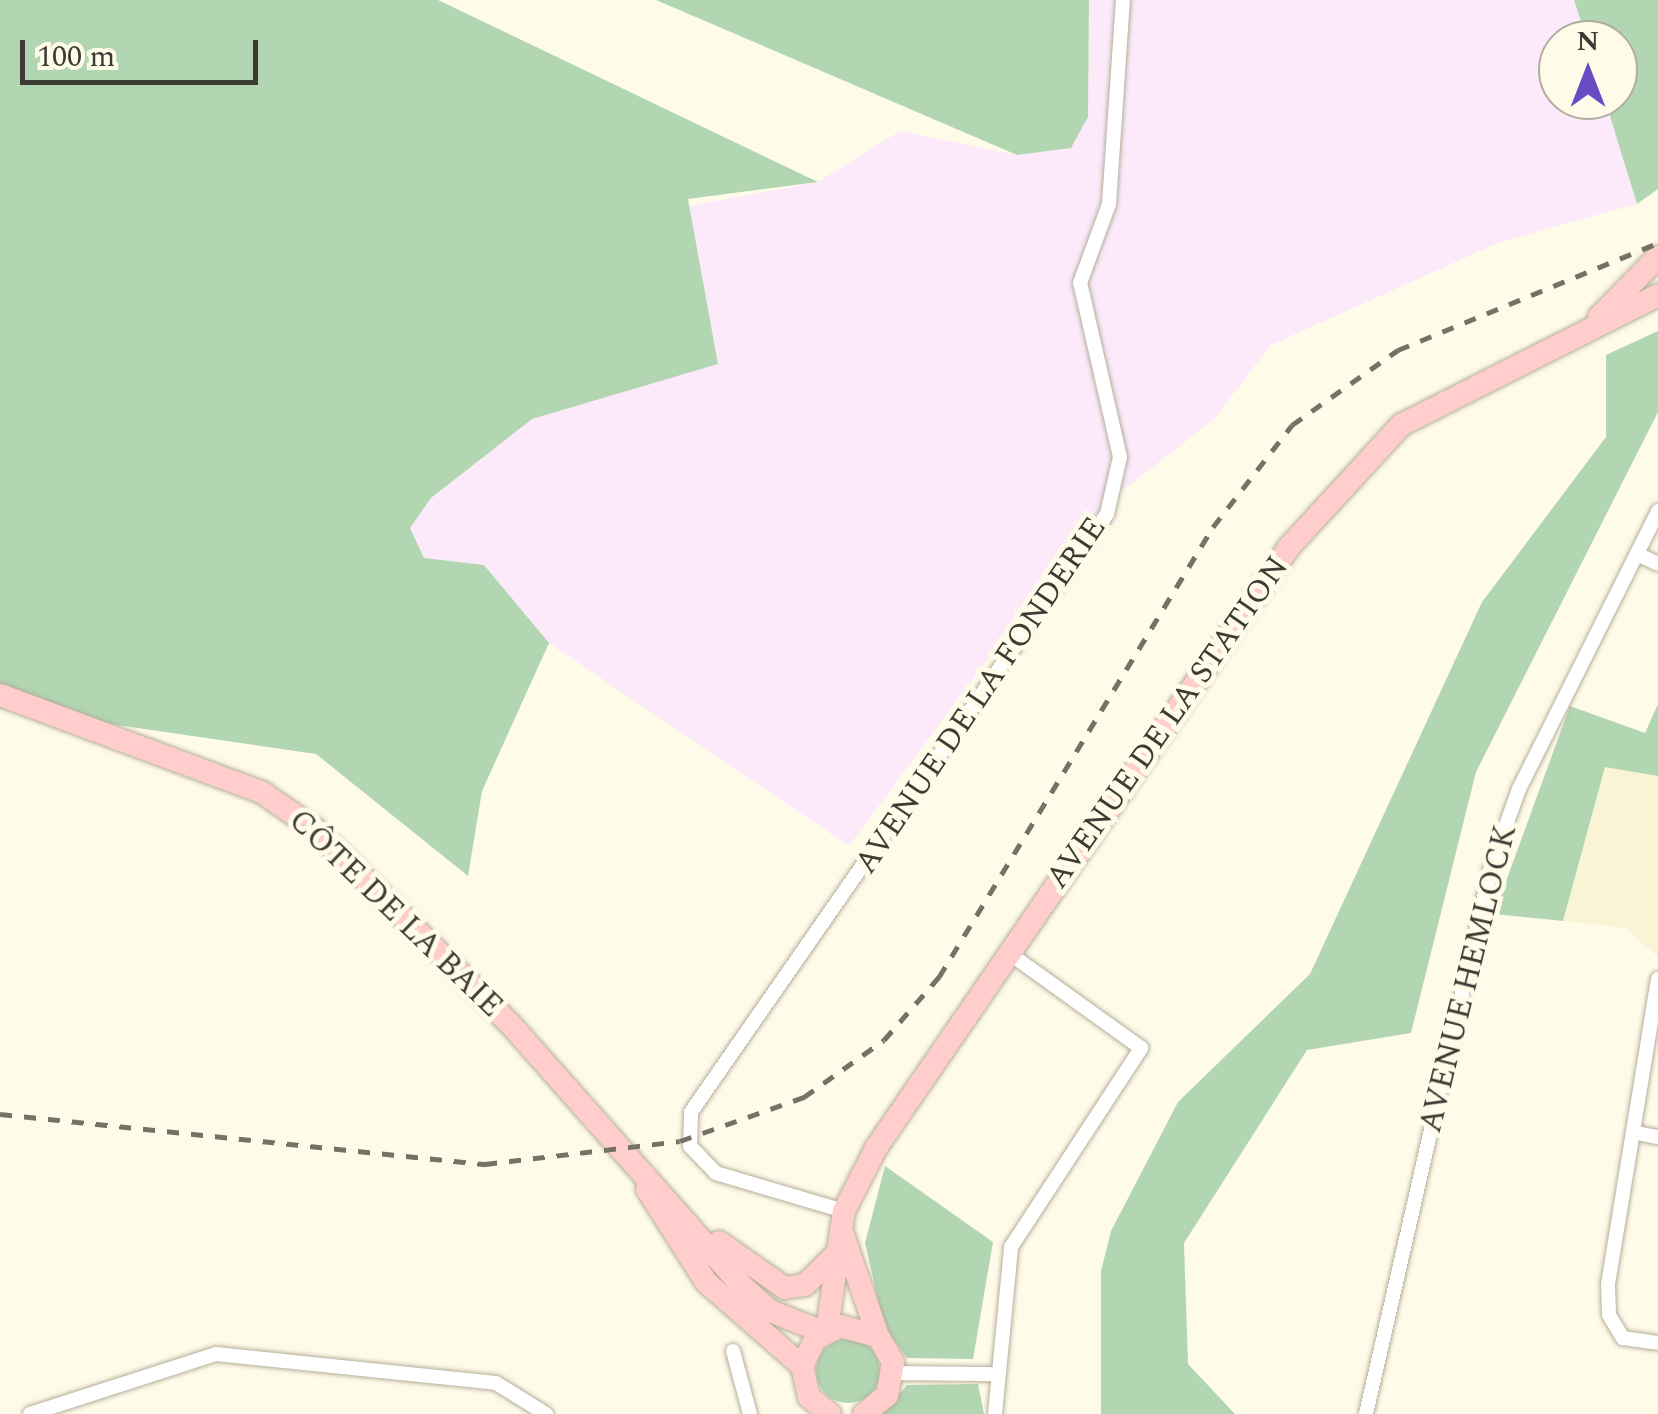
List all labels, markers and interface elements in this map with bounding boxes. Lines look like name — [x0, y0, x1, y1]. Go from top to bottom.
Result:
scale bar — [25, 20, 262, 82]
north arrow — [1538, 20, 1638, 120]
text: N — [1577, 20, 1599, 63]
text: 100 m — [37, 34, 115, 80]
street label: AVENUE DE LA FONDERIE — [847, 510, 1115, 882]
street label: AVENUE DE LA STATION — [1038, 549, 1298, 897]
street label: CÔTE DE LA BAIE — [280, 802, 510, 1026]
street label: AVENUE HEMLOCK — [1412, 821, 1526, 1137]

